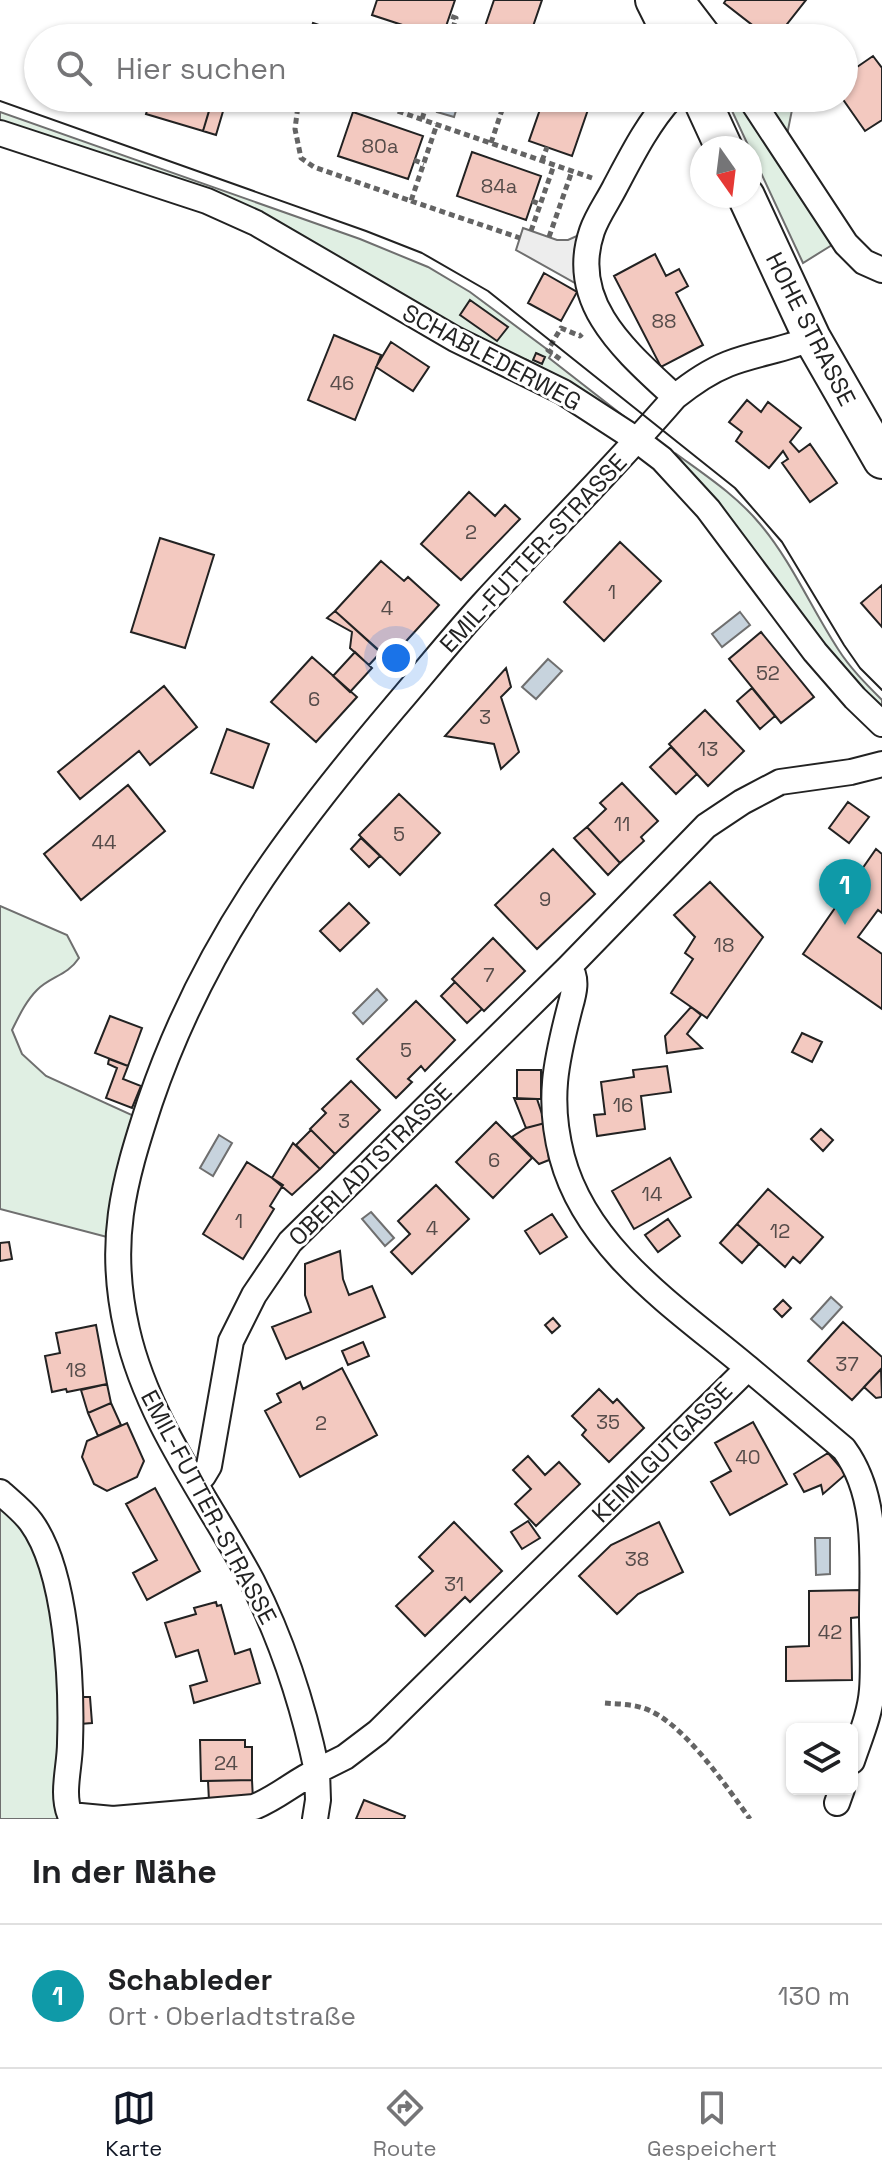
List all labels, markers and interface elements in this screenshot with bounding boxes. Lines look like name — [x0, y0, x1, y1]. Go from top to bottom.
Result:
search box — [24, 24, 858, 112]
icon: search — [52, 46, 96, 90]
text: Hier suchen — [116, 49, 286, 88]
house number: 80a — [362, 133, 398, 159]
north arrow — [690, 136, 762, 208]
house number: 84a — [481, 173, 517, 199]
street label: HOHE STRASSE — [759, 247, 863, 411]
street label: SCHABLEDERWEG — [397, 297, 587, 417]
house number: 88 — [652, 308, 676, 334]
house number: 46 — [330, 370, 354, 396]
street label: EMIL-FUTTER-STRASSE — [433, 447, 633, 659]
house number: 2 — [465, 519, 477, 545]
house number: 1 — [608, 579, 616, 605]
house number: 4 — [381, 595, 393, 621]
your location — [376, 638, 416, 678]
house number: 52 — [756, 660, 780, 686]
house number: 6 — [308, 686, 320, 712]
house number: 3 — [479, 704, 491, 730]
house number: 13 — [698, 736, 718, 762]
house number: 11 — [614, 811, 630, 837]
house number: 5 — [393, 821, 405, 847]
house number: 44 — [92, 829, 117, 855]
pin: 1 — [819, 859, 871, 925]
house number: 9 — [539, 886, 551, 912]
house number: 18 — [714, 932, 734, 958]
house number: 7 — [483, 962, 495, 988]
house number: 5 — [400, 1037, 412, 1063]
street label: OBERLADTSTRASSE — [282, 1076, 458, 1252]
house number: 16 — [613, 1092, 633, 1118]
house number: 3 — [338, 1108, 350, 1134]
house number: 6 — [488, 1147, 500, 1173]
house number: 14 — [642, 1181, 662, 1207]
house number: 1 — [235, 1208, 243, 1234]
house number: 4 — [426, 1215, 438, 1241]
house number: 12 — [770, 1218, 790, 1244]
house number: 37 — [835, 1351, 859, 1377]
house number: 18 — [66, 1357, 86, 1383]
street label: KEIMLGUTGASSE — [585, 1375, 739, 1529]
street label: EMIL-FUTTER-STRASSE — [134, 1384, 284, 1630]
house number: 35 — [596, 1409, 620, 1435]
house number: 2 — [315, 1410, 327, 1436]
house number: 40 — [735, 1444, 761, 1470]
house number: 38 — [625, 1546, 649, 1572]
house number: 31 — [444, 1571, 464, 1597]
house number: 42 — [818, 1619, 842, 1645]
map controls — [786, 1723, 858, 1795]
button: layers — [786, 1723, 858, 1795]
house number: 24 — [214, 1750, 238, 1776]
text: In der Nähe — [32, 1850, 217, 1893]
text: Schableder — [108, 1960, 272, 1999]
text: 1 — [52, 1979, 64, 2013]
text: 130 m — [778, 1979, 850, 2013]
text: Ort · Oberladtstraße — [108, 1999, 356, 2033]
tab: Karte — [105, 2086, 162, 2162]
tab: Route — [373, 2086, 437, 2162]
tab: Gespeichert — [647, 2086, 777, 2162]

